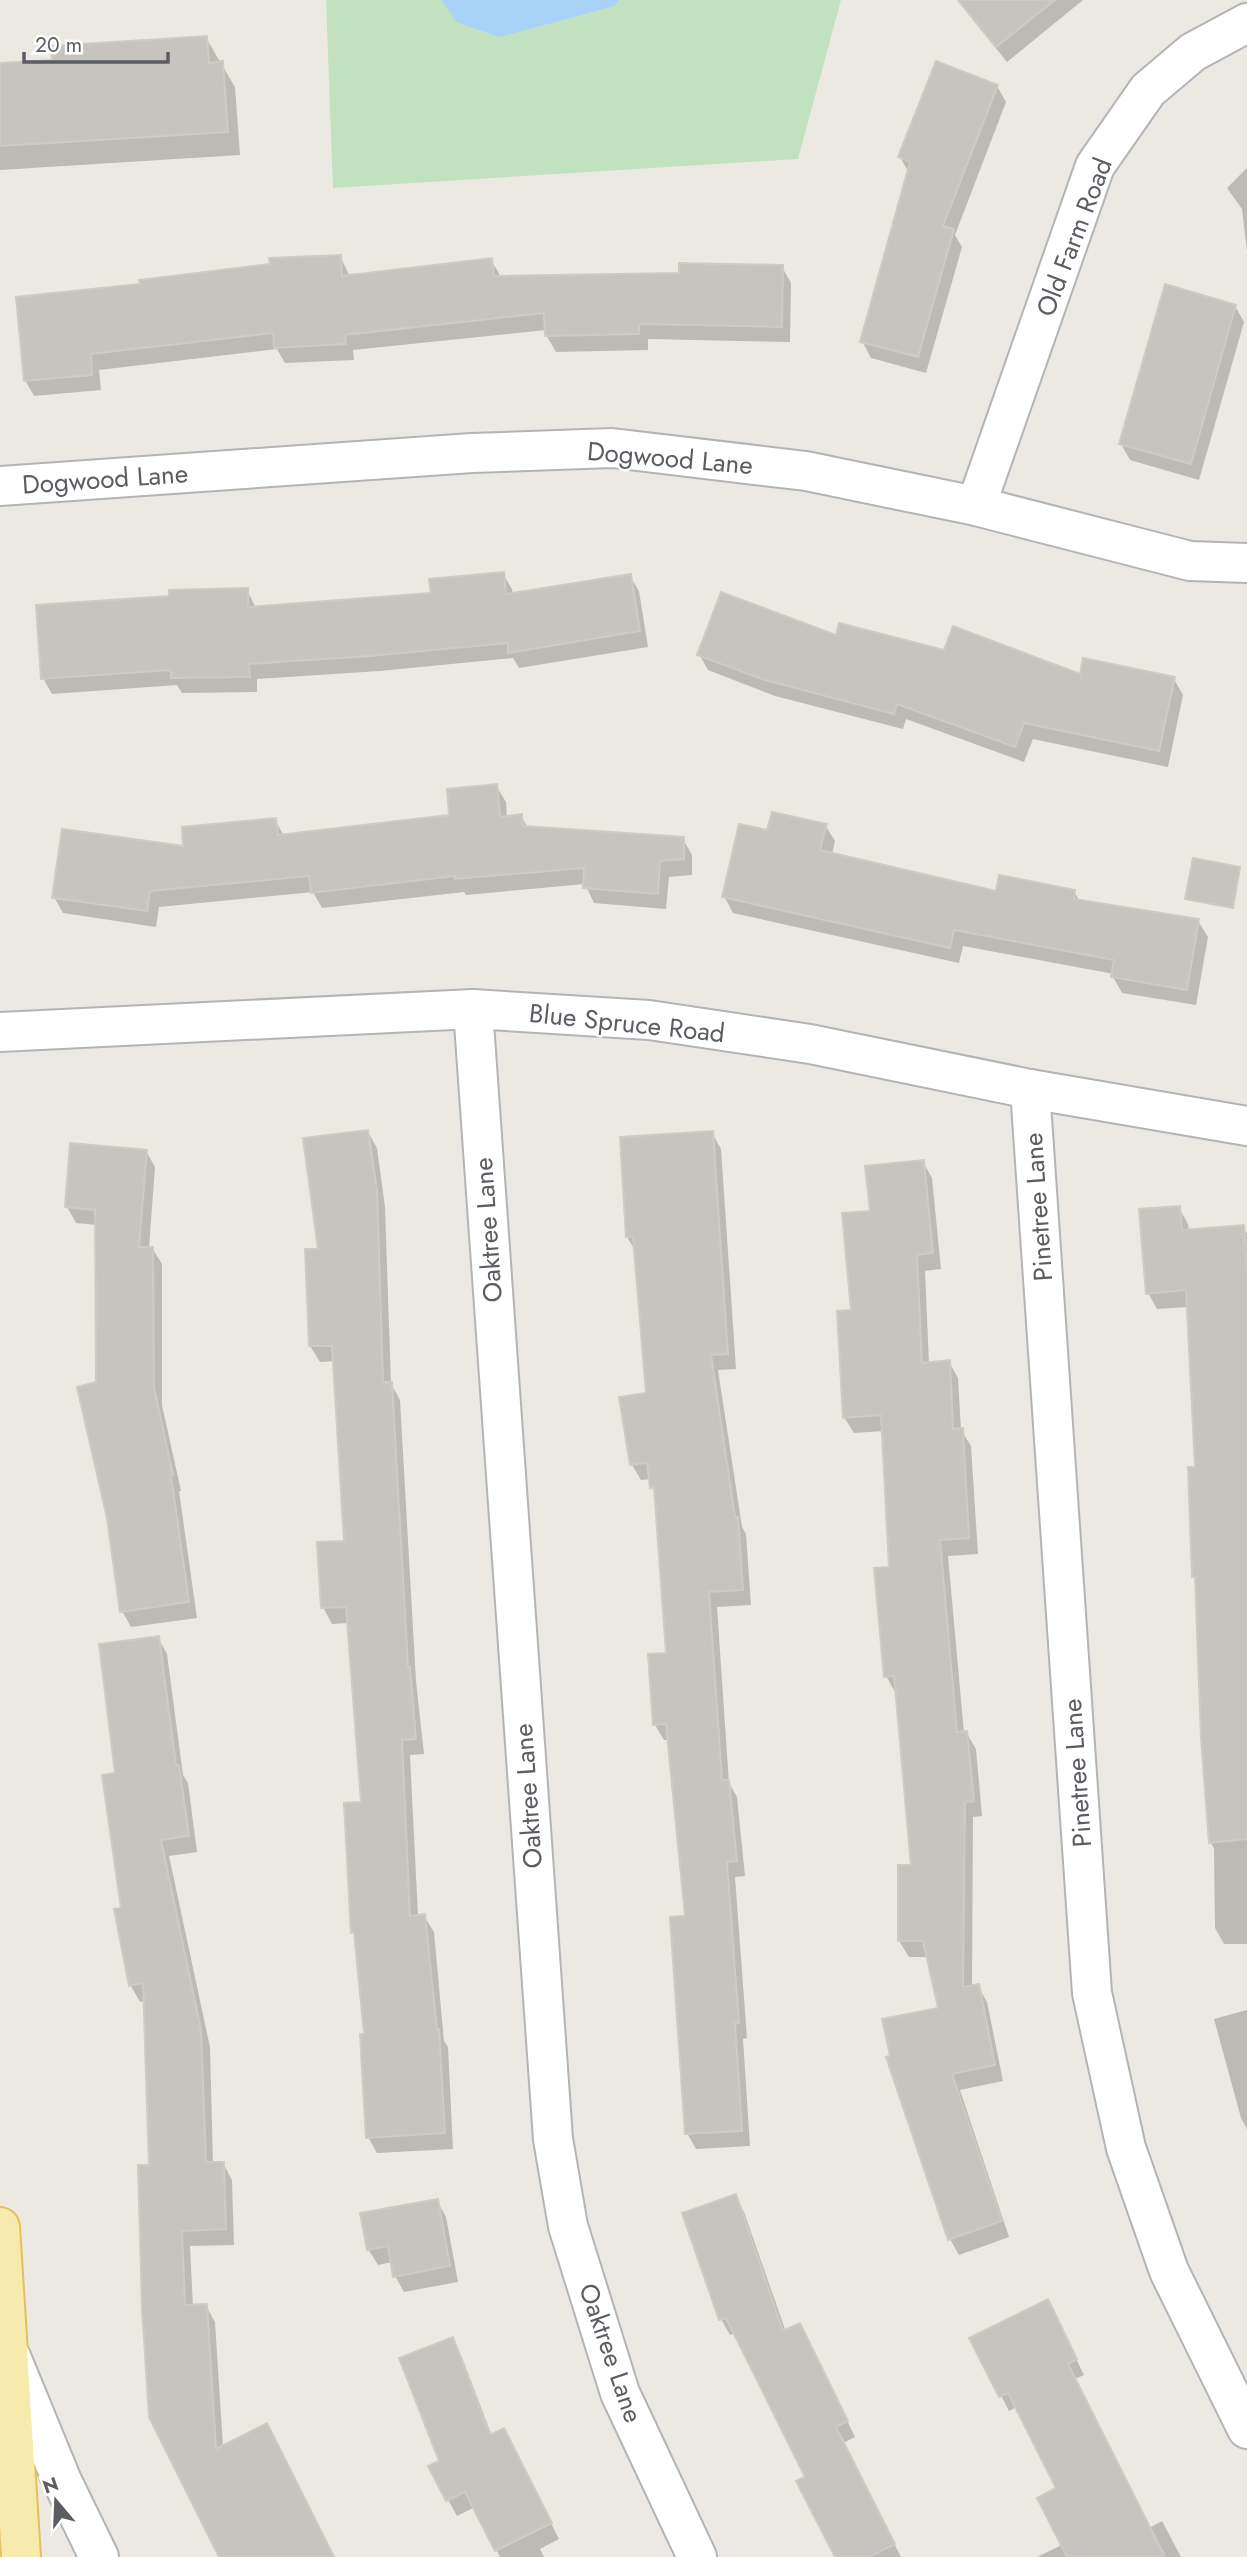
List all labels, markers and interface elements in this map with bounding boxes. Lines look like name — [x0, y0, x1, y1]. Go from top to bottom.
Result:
scale bar — [24, 21, 168, 65]
text: 20 m — [35, 30, 82, 60]
street label: Old Farm Road — [1026, 152, 1122, 322]
street label: Dogwood Lane — [586, 432, 754, 484]
street label: Dogwood Lane — [21, 454, 189, 504]
street label: Blue Spruce Road — [527, 994, 727, 1052]
street label: Pinetree Lane — [1014, 1132, 1062, 1282]
street label: Oaktree Lane — [464, 1156, 512, 1304]
street label: Pinetree Lane — [1053, 1698, 1101, 1848]
street label: Oaktree Lane — [504, 1722, 552, 1870]
street label: Oaktree Lane — [569, 2278, 653, 2428]
north arrow — [21, 2466, 91, 2536]
text: N — [39, 2470, 62, 2501]

